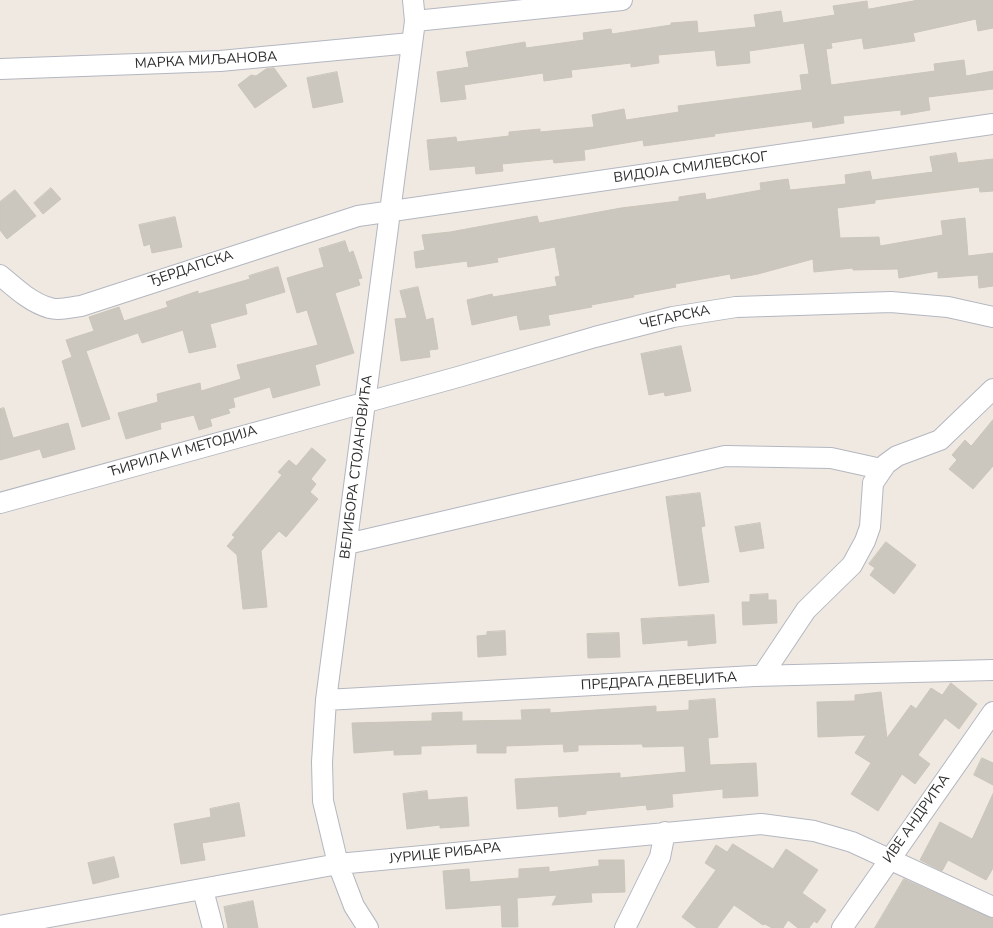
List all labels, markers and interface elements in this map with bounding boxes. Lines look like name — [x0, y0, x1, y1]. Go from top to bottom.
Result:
street label: МАРКА МИЉАНОВА — [134, 49, 278, 73]
street label: ВИДОЈА СМИЛЕВСКОГ — [613, 149, 769, 187]
street label: ЂЕРДАПСКА — [146, 247, 236, 291]
street label: ЧЕГАРСКА — [638, 302, 712, 334]
street label: ВЕЛИБОРА СТОЈАНОВИЋА — [337, 374, 377, 560]
street label: ЋИРИЛА И МЕТОДИЈА — [107, 423, 259, 481]
street label: ПРЕДРАГА ДЕВЕЏИЋА — [580, 670, 738, 694]
street label: ИВЕ АНДРИЋА — [880, 771, 954, 867]
street label: ЈУРИЦЕ РИБАРА — [388, 840, 502, 868]

